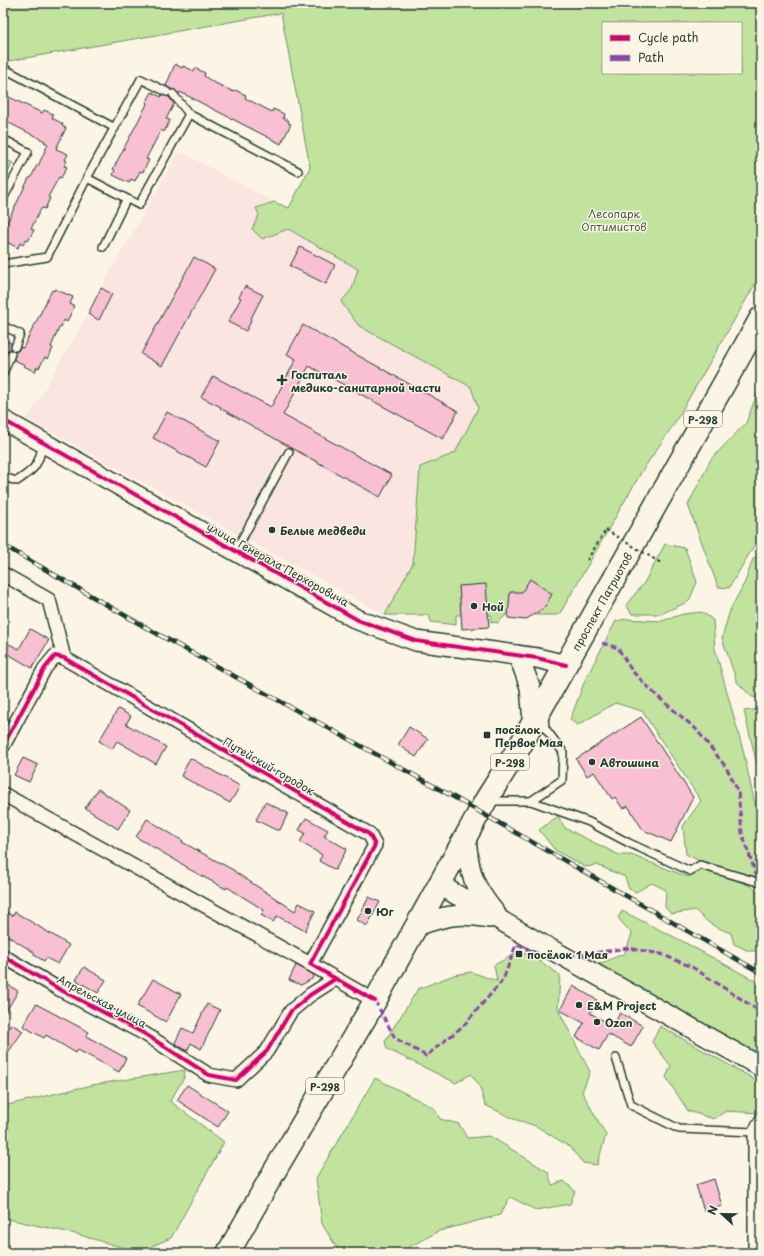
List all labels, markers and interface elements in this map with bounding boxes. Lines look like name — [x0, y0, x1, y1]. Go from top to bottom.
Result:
legend — [602, 22, 742, 74]
text: Cycle path — [638, 28, 699, 46]
text: Path — [638, 48, 664, 66]
park label: Лесопарк Оптимистов — [581, 205, 647, 235]
place label: Госпиталь медико-санитарной части — [291, 366, 441, 396]
marker: Госпиталь медико-санитарной части — [276, 374, 288, 386]
road number: Р-298 — [684, 411, 722, 427]
street label: улица Генерала Перхоровича — [204, 518, 352, 610]
place label: Белые медведи — [280, 522, 366, 539]
marker: Белые медведи — [267, 525, 277, 535]
street label: проспект Патриотов — [567, 549, 636, 654]
place label: Ной — [482, 598, 504, 615]
marker: Ной — [469, 601, 479, 611]
place label: посёлок Первое Мая — [495, 721, 563, 751]
marker: посёлок Первое Мая — [482, 730, 492, 740]
street label: Путейский городок — [220, 733, 318, 799]
road number: Р-298 — [491, 754, 529, 770]
place label: Автошина — [600, 754, 659, 771]
marker: Автошина — [587, 757, 597, 767]
place label: Юг — [376, 903, 395, 920]
marker: Юг — [363, 906, 373, 916]
place label: посёлок 1 Мая — [527, 946, 608, 963]
marker: посёлок 1 Мая — [514, 949, 524, 959]
street label: Апрельская улица — [54, 970, 150, 1032]
place label: E&M Project — [587, 997, 656, 1014]
marker: E&M Project — [574, 1000, 584, 1010]
place label: Ozon — [605, 1014, 633, 1031]
marker: Ozon — [592, 1017, 602, 1027]
road number: Р-298 — [306, 1078, 344, 1094]
north arrow — [702, 1194, 742, 1234]
text: N — [703, 1203, 722, 1217]

